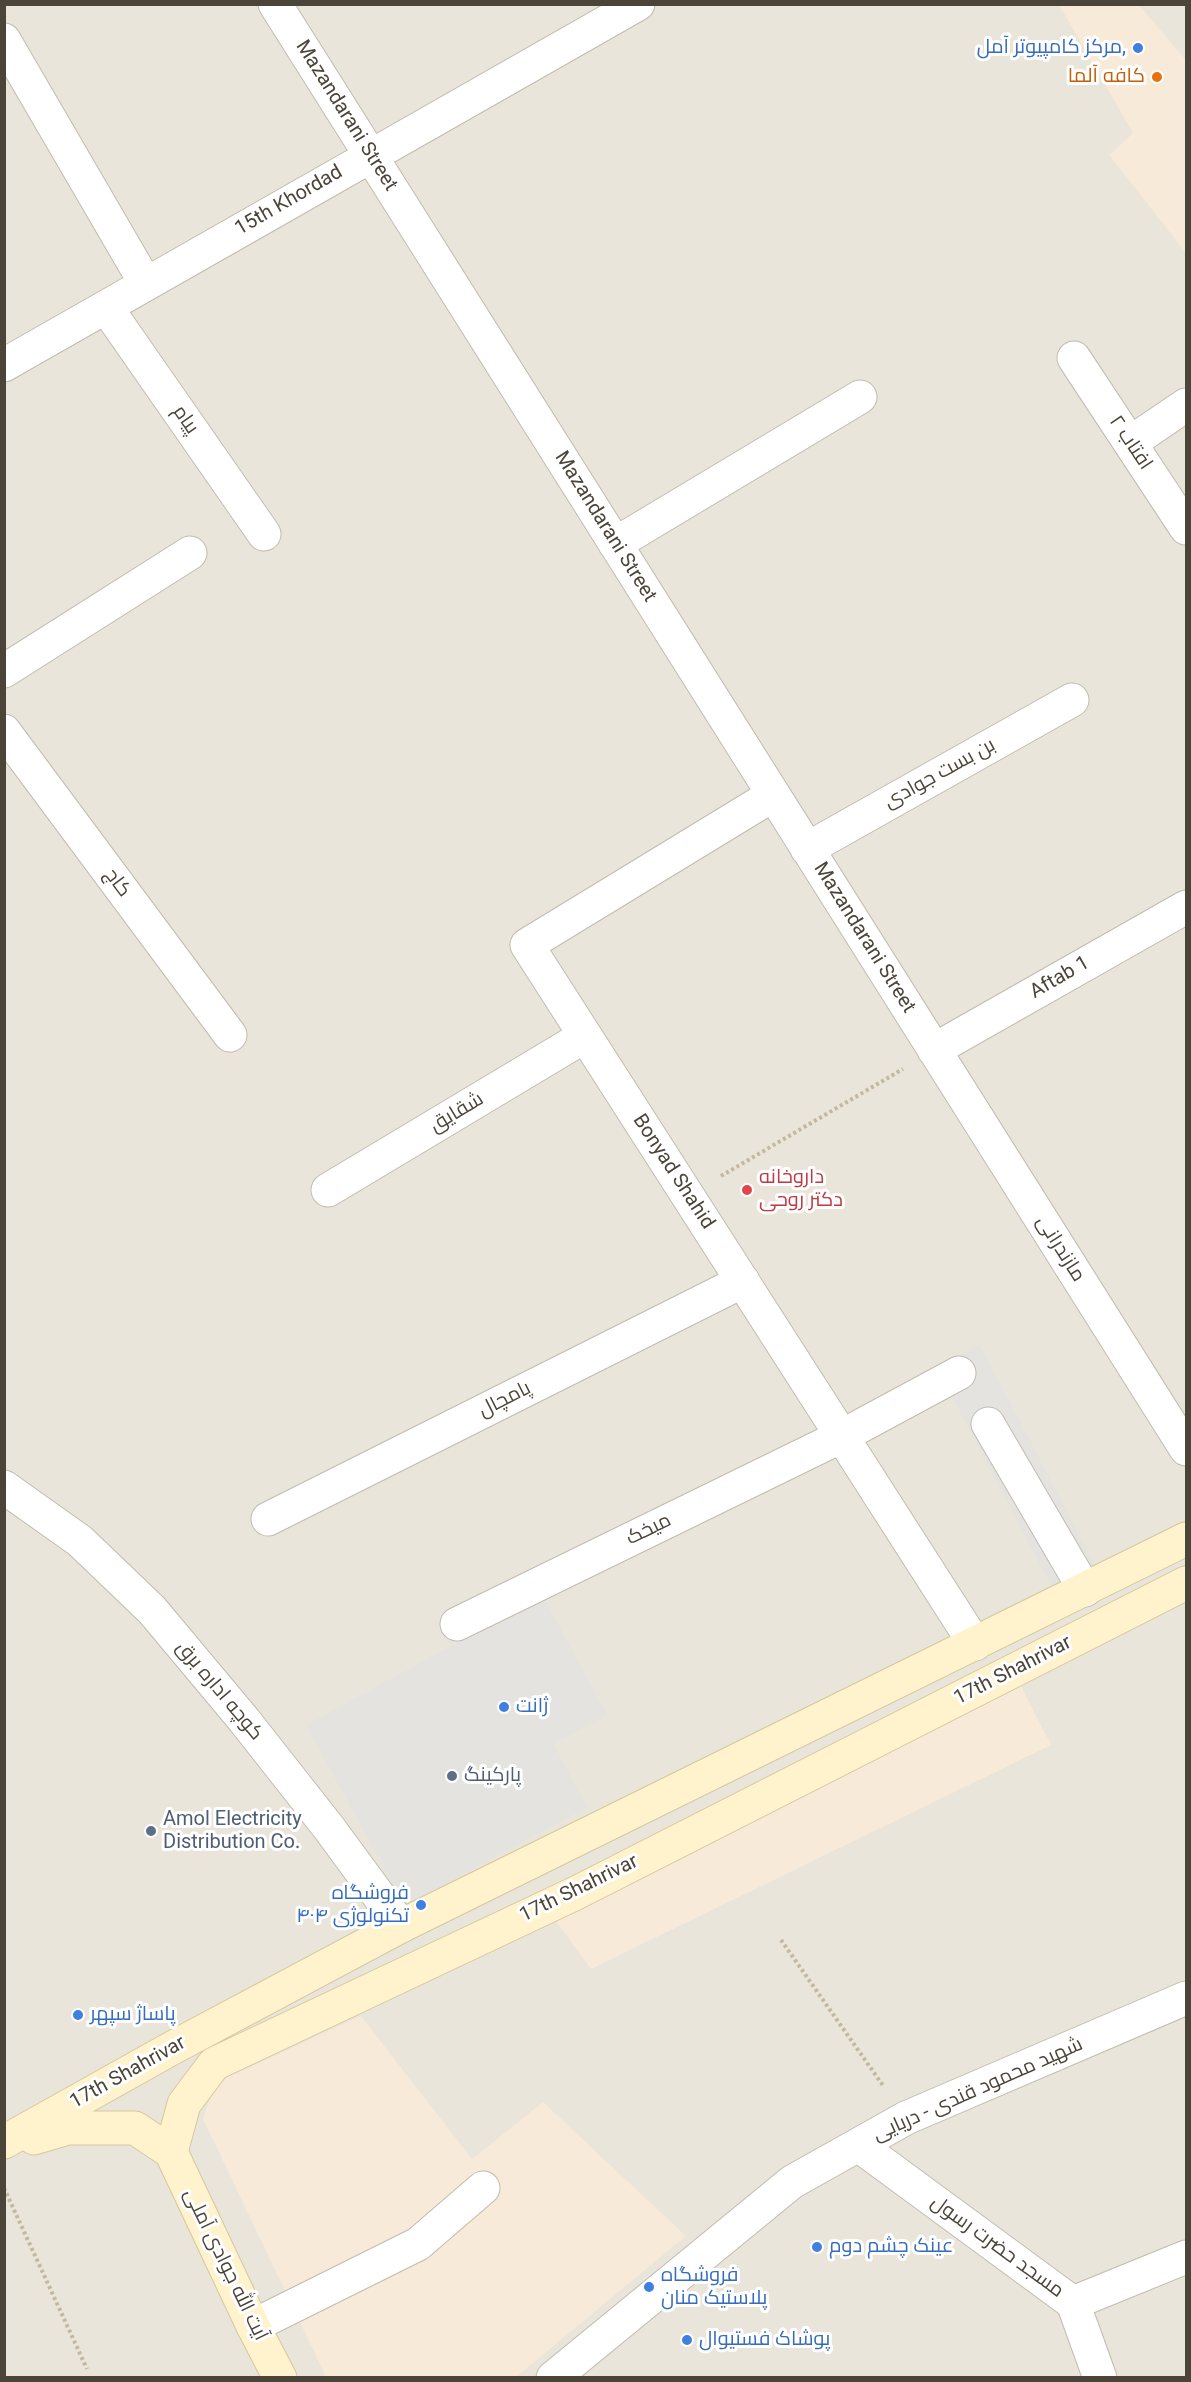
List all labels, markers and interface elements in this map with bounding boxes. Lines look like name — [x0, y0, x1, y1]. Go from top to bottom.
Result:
street label: Mazandarani Street — [290, 36, 402, 196]
place label: مركز كامپيوتر آمل, — [977, 36, 1126, 60]
marker: مركز كامپيوتر آمل, — [1131, 41, 1145, 55]
place label: کافه آلما — [1068, 65, 1145, 89]
marker: کافه آلما — [1150, 70, 1164, 84]
street label: 15th Khordad — [231, 161, 347, 241]
street label: پیام — [167, 401, 203, 439]
street label: افتاب ۲ — [1103, 411, 1157, 475]
street label: Mazandarani Street — [549, 447, 661, 607]
street label: بن بست جوادی — [880, 734, 1000, 814]
street label: Mazandarani Street — [808, 858, 920, 1018]
street label: کاج — [98, 864, 136, 902]
street label: Aftab 1 — [1026, 951, 1094, 1005]
street label: شقایق — [426, 1088, 488, 1138]
street label: Bonyad Shahid — [627, 1110, 719, 1234]
place label: داروخانه دکتر روحی — [759, 1166, 843, 1213]
marker: داروخانه دکتر روحی — [740, 1183, 754, 1197]
street label: مازندرانی — [1030, 1211, 1090, 1287]
street label: پامچال — [475, 1377, 535, 1423]
street label: میخک — [623, 1509, 675, 1551]
street label: 17th Shahrivar — [950, 1631, 1076, 1711]
street label: کوچه اداره برق — [170, 1636, 268, 1746]
place label: ژانت — [516, 1695, 548, 1719]
marker: ژانت — [497, 1700, 511, 1714]
place label: پارکینگ — [464, 1764, 521, 1788]
marker: پارکینگ — [445, 1769, 459, 1783]
place label: Amol Electricity Distribution Co. — [163, 1808, 302, 1855]
marker: Amol Electricity Distribution Co. — [144, 1824, 158, 1838]
street label: 17th Shahrivar — [516, 1850, 642, 1928]
place label: فروشگاه تکنولوژی ۴۰۴ — [296, 1882, 409, 1929]
marker: فروشگاه تکنولوژی ۴۰۴ — [414, 1898, 428, 1912]
place label: پاساژ سپهر — [90, 2003, 176, 2027]
marker: پاساژ سپهر — [71, 2008, 85, 2022]
street label: 17th Shahrivar — [66, 2031, 190, 2115]
street label: شهید محمود قندی - دریایی — [869, 2033, 1087, 2147]
street label: آیت الله جوادی آملی — [178, 2185, 272, 2345]
street label: مسجد حضرت رسول — [926, 2191, 1068, 2303]
place label: عینک چشم دوم — [829, 2235, 953, 2259]
marker: عینک چشم دوم — [810, 2240, 824, 2254]
place label: فروشگاه پلاستیک منان — [661, 2264, 767, 2311]
marker: فروشگاه پلاستیک منان — [642, 2280, 656, 2294]
place label: پوشاک فستیوال — [699, 2328, 830, 2352]
marker: پوشاک فستیوال — [680, 2333, 694, 2347]

